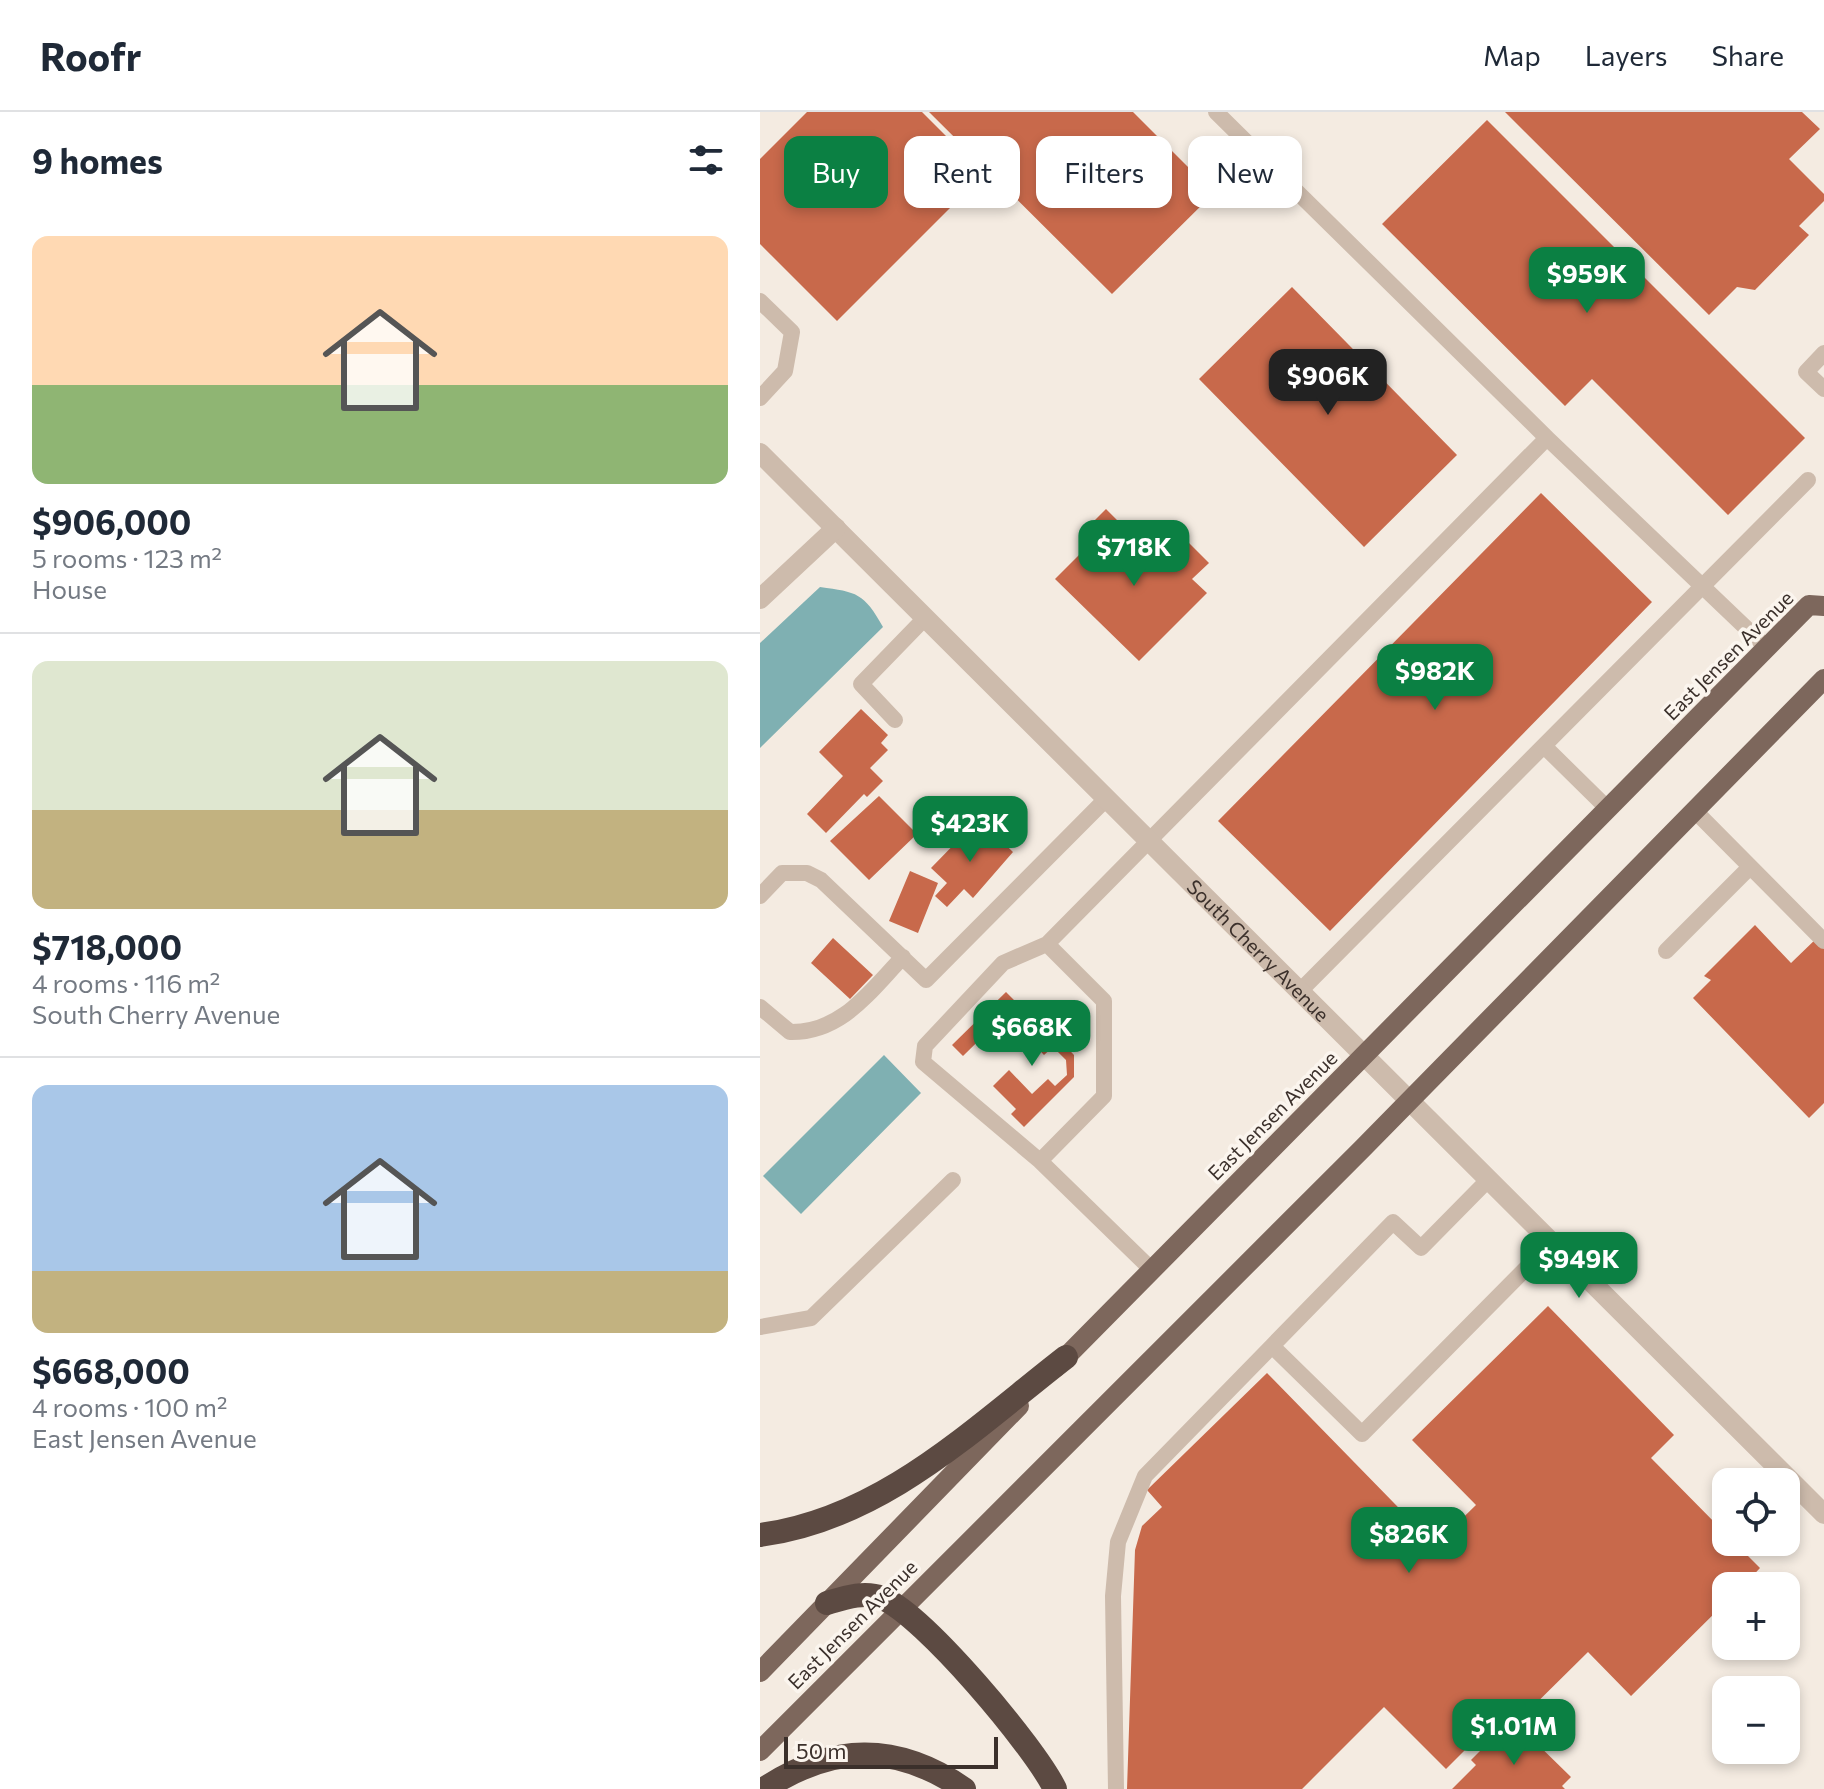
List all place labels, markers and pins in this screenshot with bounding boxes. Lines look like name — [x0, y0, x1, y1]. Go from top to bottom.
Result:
pin: $959K — [1531, 247, 1643, 315]
pin: $906K — [1272, 349, 1384, 417]
pin: $718K — [1078, 520, 1190, 588]
pin: $982K — [1379, 644, 1491, 712]
pin: $423K — [914, 796, 1026, 864]
pin: $668K — [976, 1000, 1088, 1068]
pin: $949K — [1523, 1232, 1635, 1300]
pin: $826K — [1353, 1507, 1465, 1575]
pin: $1.01M — [1449, 1699, 1579, 1767]

